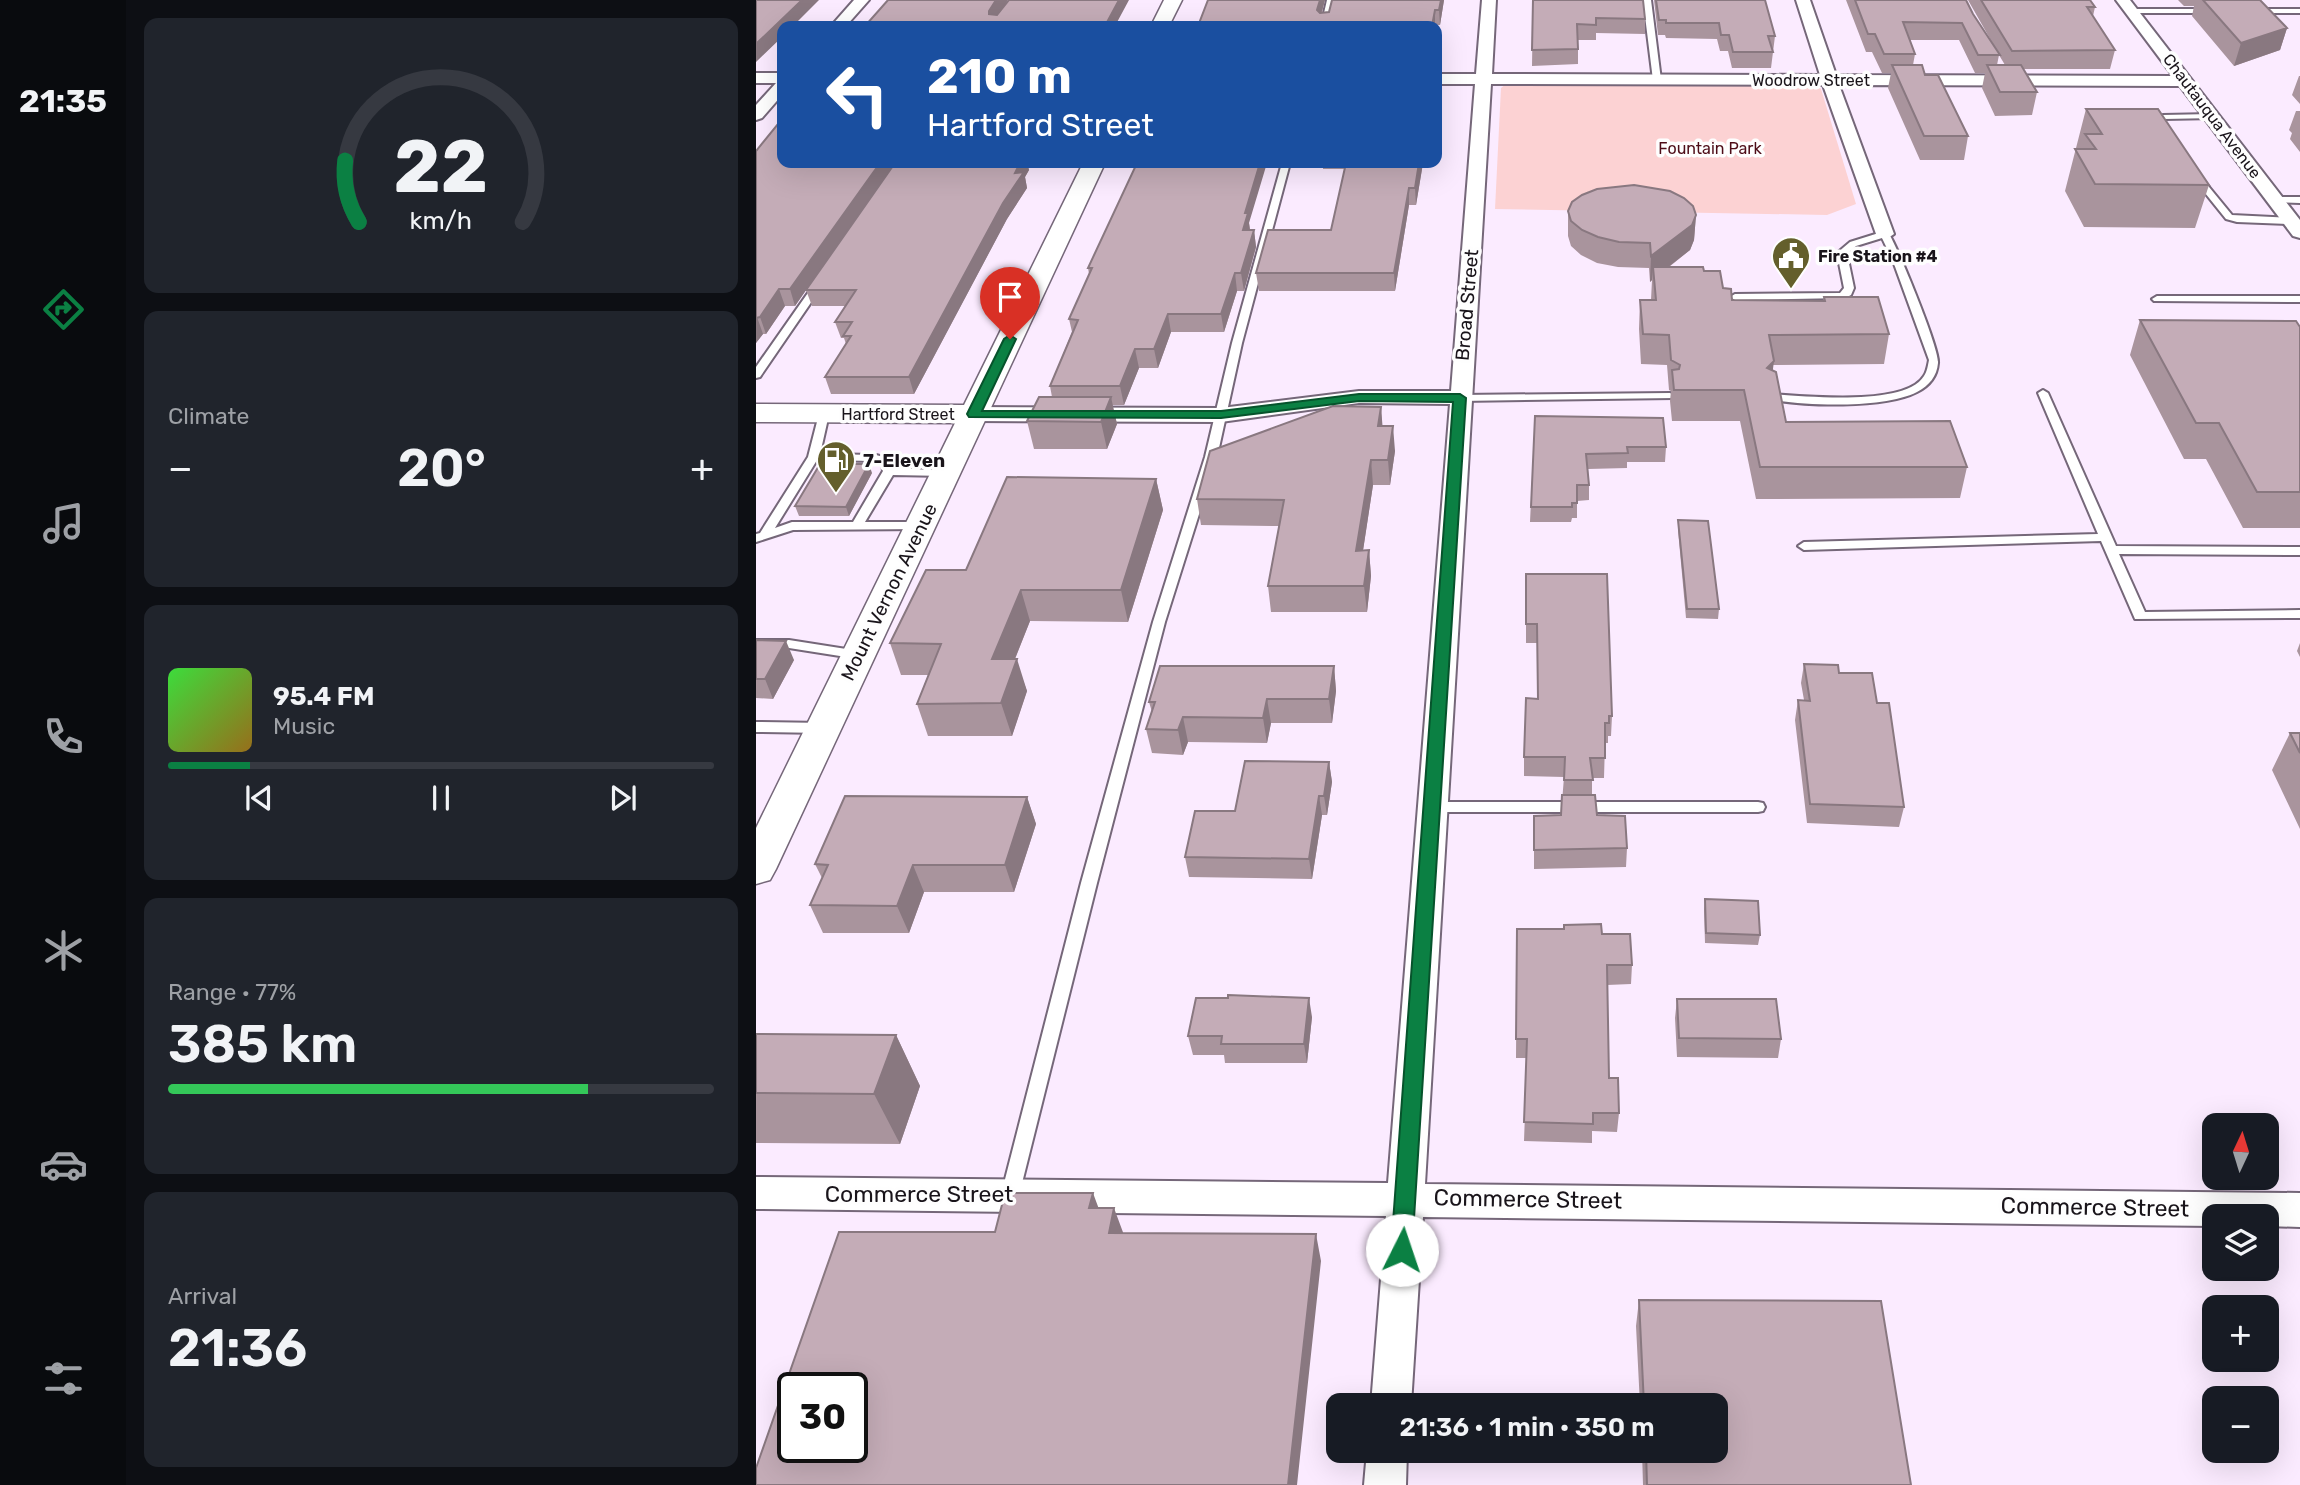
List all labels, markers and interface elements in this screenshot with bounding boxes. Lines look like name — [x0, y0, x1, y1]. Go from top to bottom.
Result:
text: 210 m — [927, 47, 1072, 105]
icon: left — [812, 49, 903, 140]
street label: Chautauqua Avenue — [2159, 50, 2265, 182]
street label: Woodrow Street — [1752, 71, 1870, 90]
text: 21:35 — [19, 82, 107, 120]
text: Hartford Street — [927, 106, 1154, 144]
text: 22 — [394, 124, 488, 210]
park label: Fountain Park — [1658, 139, 1762, 158]
text: km/h — [410, 206, 472, 235]
public building icon: Fire Station #4 — [1770, 235, 1812, 290]
place label: Fire Station #4 — [1818, 247, 1938, 266]
street label: Broad Street — [1451, 248, 1483, 362]
pin — [980, 267, 1040, 339]
icon: arrive — [991, 278, 1029, 316]
icon: directions — [39, 285, 88, 334]
text: Climate — [168, 402, 249, 430]
street label: Hartford Street — [841, 405, 955, 424]
text: 20° — [397, 437, 486, 499]
fuel station icon: 7-Eleven — [815, 439, 857, 494]
text: − — [168, 445, 193, 491]
text: + — [690, 445, 714, 491]
place label: 7-Eleven — [863, 449, 945, 472]
icon: music — [39, 499, 88, 548]
street label: Mount Vernon Avenue — [836, 500, 942, 684]
text: 95.4 FM — [273, 681, 374, 712]
icon: phone — [39, 712, 88, 761]
text: Music — [273, 712, 335, 740]
icon: previous — [240, 779, 278, 817]
icon: pause — [422, 779, 460, 817]
icon: next — [604, 779, 642, 817]
icon: climate — [39, 926, 88, 975]
text: Range · 77% — [168, 978, 296, 1006]
text: 385 km — [168, 1013, 357, 1075]
north arrow — [2202, 1113, 2278, 1190]
map controls — [2202, 1113, 2279, 1463]
icon: car — [39, 1140, 88, 1189]
street label: Commerce Street — [825, 1180, 1013, 1208]
street label: Commerce Street — [1434, 1183, 1622, 1215]
street label: Commerce Street — [2001, 1191, 2189, 1223]
button: layers — [2202, 1204, 2279, 1281]
position arrow — [1365, 1213, 1439, 1287]
text: Arrival — [168, 1282, 237, 1310]
button: + — [2202, 1295, 2279, 1372]
text: 21:36 — [168, 1317, 307, 1379]
icon: filters — [39, 1354, 88, 1403]
speed limit sign: 30 — [777, 1372, 868, 1463]
button: − — [2202, 1386, 2279, 1463]
text: 21:36 · 1 min · 350 m — [1399, 1412, 1655, 1443]

